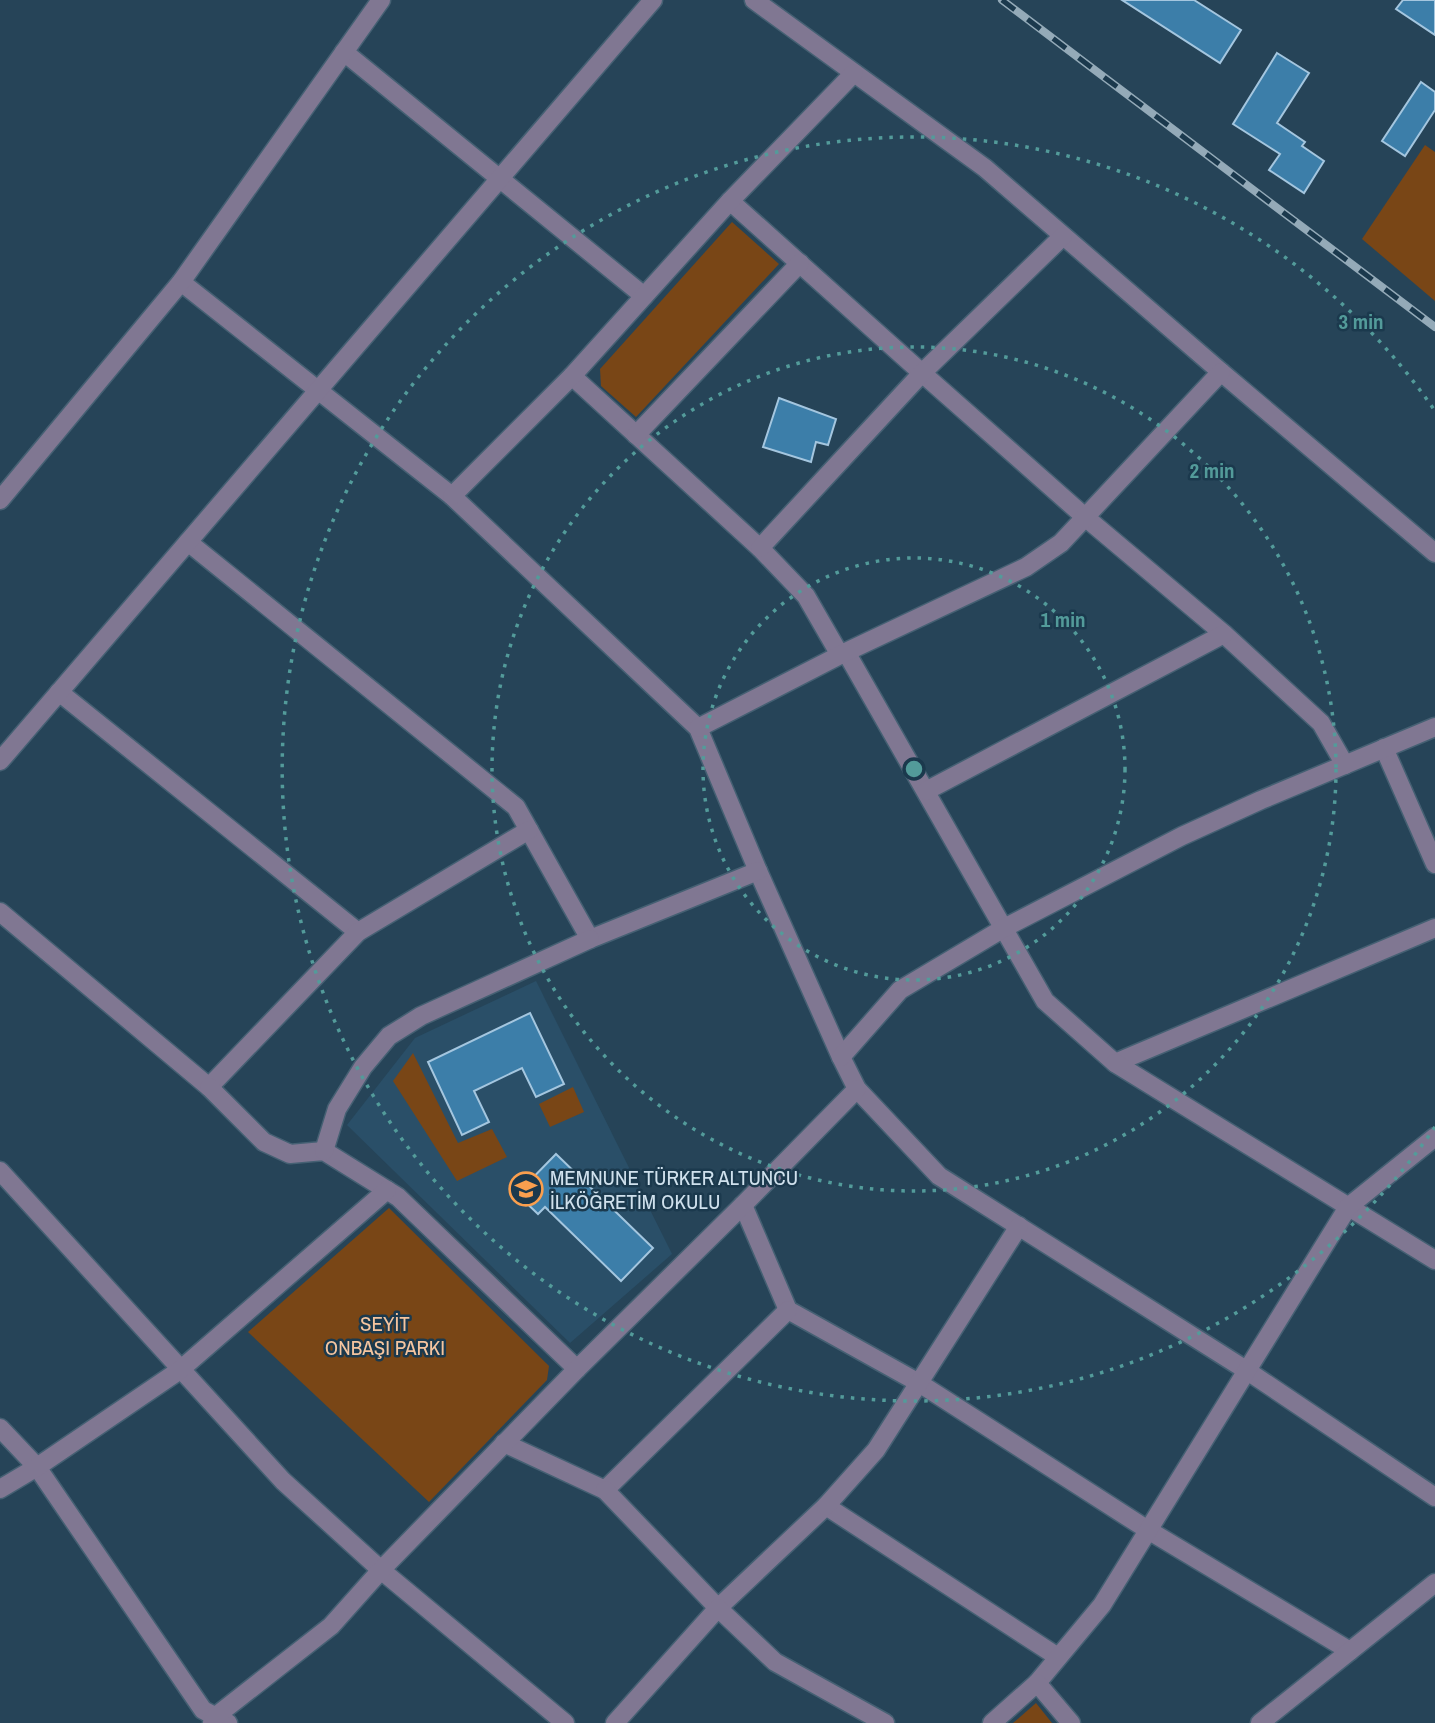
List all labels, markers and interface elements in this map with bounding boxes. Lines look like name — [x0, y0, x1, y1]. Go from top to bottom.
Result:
text: 3 min — [1339, 307, 1383, 336]
text: 2 min — [1190, 456, 1234, 485]
text: 1 min — [1041, 605, 1085, 634]
centre of rings — [902, 757, 926, 781]
place label: MEMNUNE TÜRKER ALTUNCU İLKÖĞRETİM OKULU — [550, 1163, 798, 1216]
school or university icon: MEMNUNE TÜRKER ALTUNCU İLKÖĞRETİM OKULU — [507, 1170, 545, 1208]
park label: SEYİT ONBAŞI PARKI — [325, 1309, 445, 1362]

